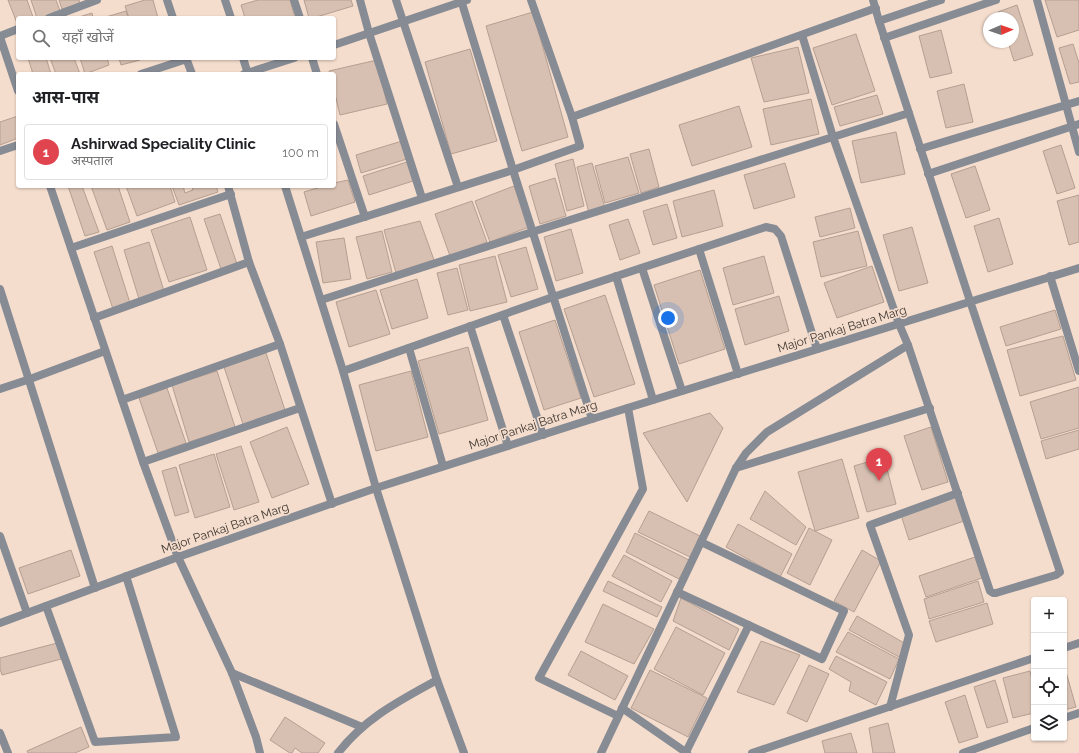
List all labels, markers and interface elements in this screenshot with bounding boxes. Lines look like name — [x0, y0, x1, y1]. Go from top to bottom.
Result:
north arrow — [983, 12, 1019, 48]
search box — [16, 16, 336, 60]
icon: search — [30, 27, 52, 49]
text: यहाँ खोजें — [62, 28, 114, 46]
text: आस-पास — [32, 87, 99, 107]
text: Ashirwad Speciality Clinic — [71, 135, 256, 153]
text: 1 — [43, 145, 49, 160]
text: 100 m — [282, 145, 319, 160]
text: अस्पताल — [71, 153, 113, 168]
street label: Major Pankaj Batra Marg — [776, 303, 908, 355]
your location — [658, 308, 678, 328]
street label: Major Pankaj Batra Marg — [467, 398, 599, 452]
pin: 1 — [866, 448, 892, 481]
street label: Major Pankaj Batra Marg — [159, 500, 291, 556]
map controls — [1031, 597, 1067, 741]
button: + — [1031, 597, 1067, 633]
button: − — [1031, 633, 1067, 669]
button: locate — [1031, 669, 1067, 705]
button: layers — [1031, 705, 1067, 741]

